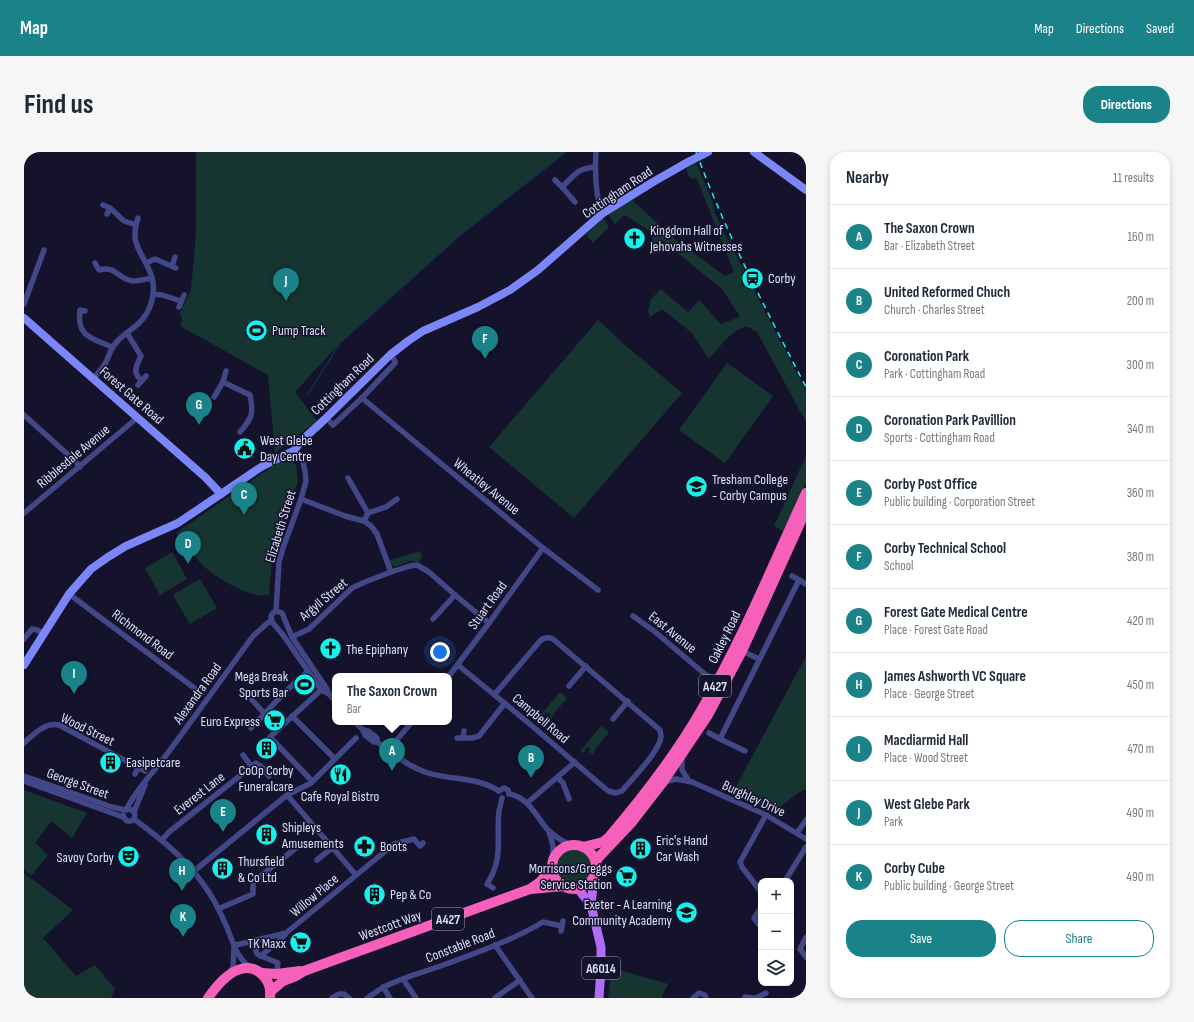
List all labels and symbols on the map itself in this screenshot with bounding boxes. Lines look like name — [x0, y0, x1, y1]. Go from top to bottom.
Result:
street label: Cottingham Road — [579, 163, 656, 222]
place label: Kingdom Hall of Jehovahs Witnesses — [649, 222, 742, 255]
church icon: Kingdom Hall of Jehovahs Witnesses — [622, 225, 648, 251]
station icon: Corby — [739, 265, 765, 291]
pin: J — [273, 268, 299, 301]
place label: Corby — [768, 270, 796, 287]
sports icon: Pump Track — [244, 317, 270, 343]
place label: Pump Track — [272, 322, 326, 339]
pin: F — [472, 326, 498, 359]
street label: Cottingham Road — [307, 350, 378, 419]
street label: Forest Gate Road — [96, 363, 167, 428]
pin: G — [186, 392, 212, 425]
street label: Ribblesdale Avenue — [33, 421, 113, 492]
place label: West Glebe Day Centre — [260, 432, 313, 465]
public building icon: West Glebe Day Centre — [231, 435, 257, 461]
street label: Wheatley Avenue — [450, 454, 523, 518]
place label: Tresham College - Corby Campus — [712, 471, 788, 504]
school or university icon: Tresham College - Corby Campus — [683, 474, 709, 500]
pin: C — [231, 482, 257, 515]
street label: Elizabeth Street — [261, 488, 300, 565]
pin: D — [175, 531, 201, 564]
street label: Argyll Street — [295, 574, 351, 625]
street label: Stuart Road — [464, 578, 511, 633]
street label: Richmond Road — [108, 606, 177, 663]
street label: East Avenue — [645, 608, 700, 657]
street label: Oakley Road — [704, 608, 745, 666]
church icon: The Epiphany — [317, 636, 343, 662]
place label: The Epiphany — [346, 641, 409, 658]
your location — [430, 642, 450, 662]
street label: Alexandra Road — [169, 659, 225, 728]
pin: I — [61, 661, 87, 694]
place label: Mega Break Sports Bar — [235, 668, 289, 701]
sports icon: Mega Break Sports Bar — [291, 671, 317, 697]
road number: A427 — [699, 675, 731, 697]
street label: Campbell Road — [509, 690, 573, 747]
supermarket icon: Euro Express — [262, 708, 288, 734]
street label: Wood Street — [58, 709, 118, 750]
place label: Euro Express — [200, 713, 260, 730]
building icon: CoOp Corby Funeralcare — [253, 735, 279, 761]
pin: A — [379, 738, 405, 771]
pin: B — [518, 745, 544, 778]
building icon: Easipetcare — [97, 749, 123, 775]
place label: Easipetcare — [126, 754, 180, 771]
restaurant icon: Cafe Royal Bistro — [327, 761, 353, 787]
place label: CoOp Corby Funeralcare — [239, 762, 294, 795]
street label: George Street — [44, 764, 111, 803]
street label: Everest Lane — [170, 768, 228, 818]
street label: Burghley Drive — [720, 776, 788, 820]
place label: Cafe Royal Bistro — [301, 788, 380, 805]
pin: E — [210, 799, 236, 832]
place label: Shipleys Amusements — [281, 819, 344, 852]
building icon: Shipleys Amusements — [254, 822, 280, 848]
place label: Eric's Hand Car Wash — [656, 832, 708, 865]
pharmacy icon: Boots — [351, 833, 377, 859]
building icon: Eric's Hand Car Wash — [628, 835, 654, 861]
place label: Boots — [380, 838, 407, 855]
theatre icon: Savoy Corby — [116, 844, 142, 870]
place label: Savoy Corby — [56, 849, 115, 866]
place label: Thursfield & Co Ltd — [238, 853, 285, 886]
building icon: Thursfield & Co Ltd — [210, 856, 236, 882]
pin: H — [169, 858, 195, 891]
place label: Morrisons/Greggs Service Station — [529, 860, 612, 893]
supermarket icon: Morrisons/Greggs Service Station — [614, 863, 640, 889]
street label: Willow Place — [287, 870, 342, 920]
building icon: Pep & Co — [362, 881, 388, 907]
place label: Pep & Co — [390, 886, 432, 903]
place label: Exeter - A Learning Community Academy — [572, 896, 673, 929]
school or university icon: Exeter - A Learning Community Academy — [674, 899, 700, 925]
pin: K — [170, 904, 196, 937]
street label: Westcott Way — [357, 906, 424, 945]
road number: A427 — [432, 908, 464, 930]
street label: Constable Road — [423, 924, 497, 966]
supermarket icon: TK Maxx — [288, 930, 314, 956]
place label: TK Maxx — [248, 935, 287, 952]
road number: A6014 — [582, 957, 620, 979]

